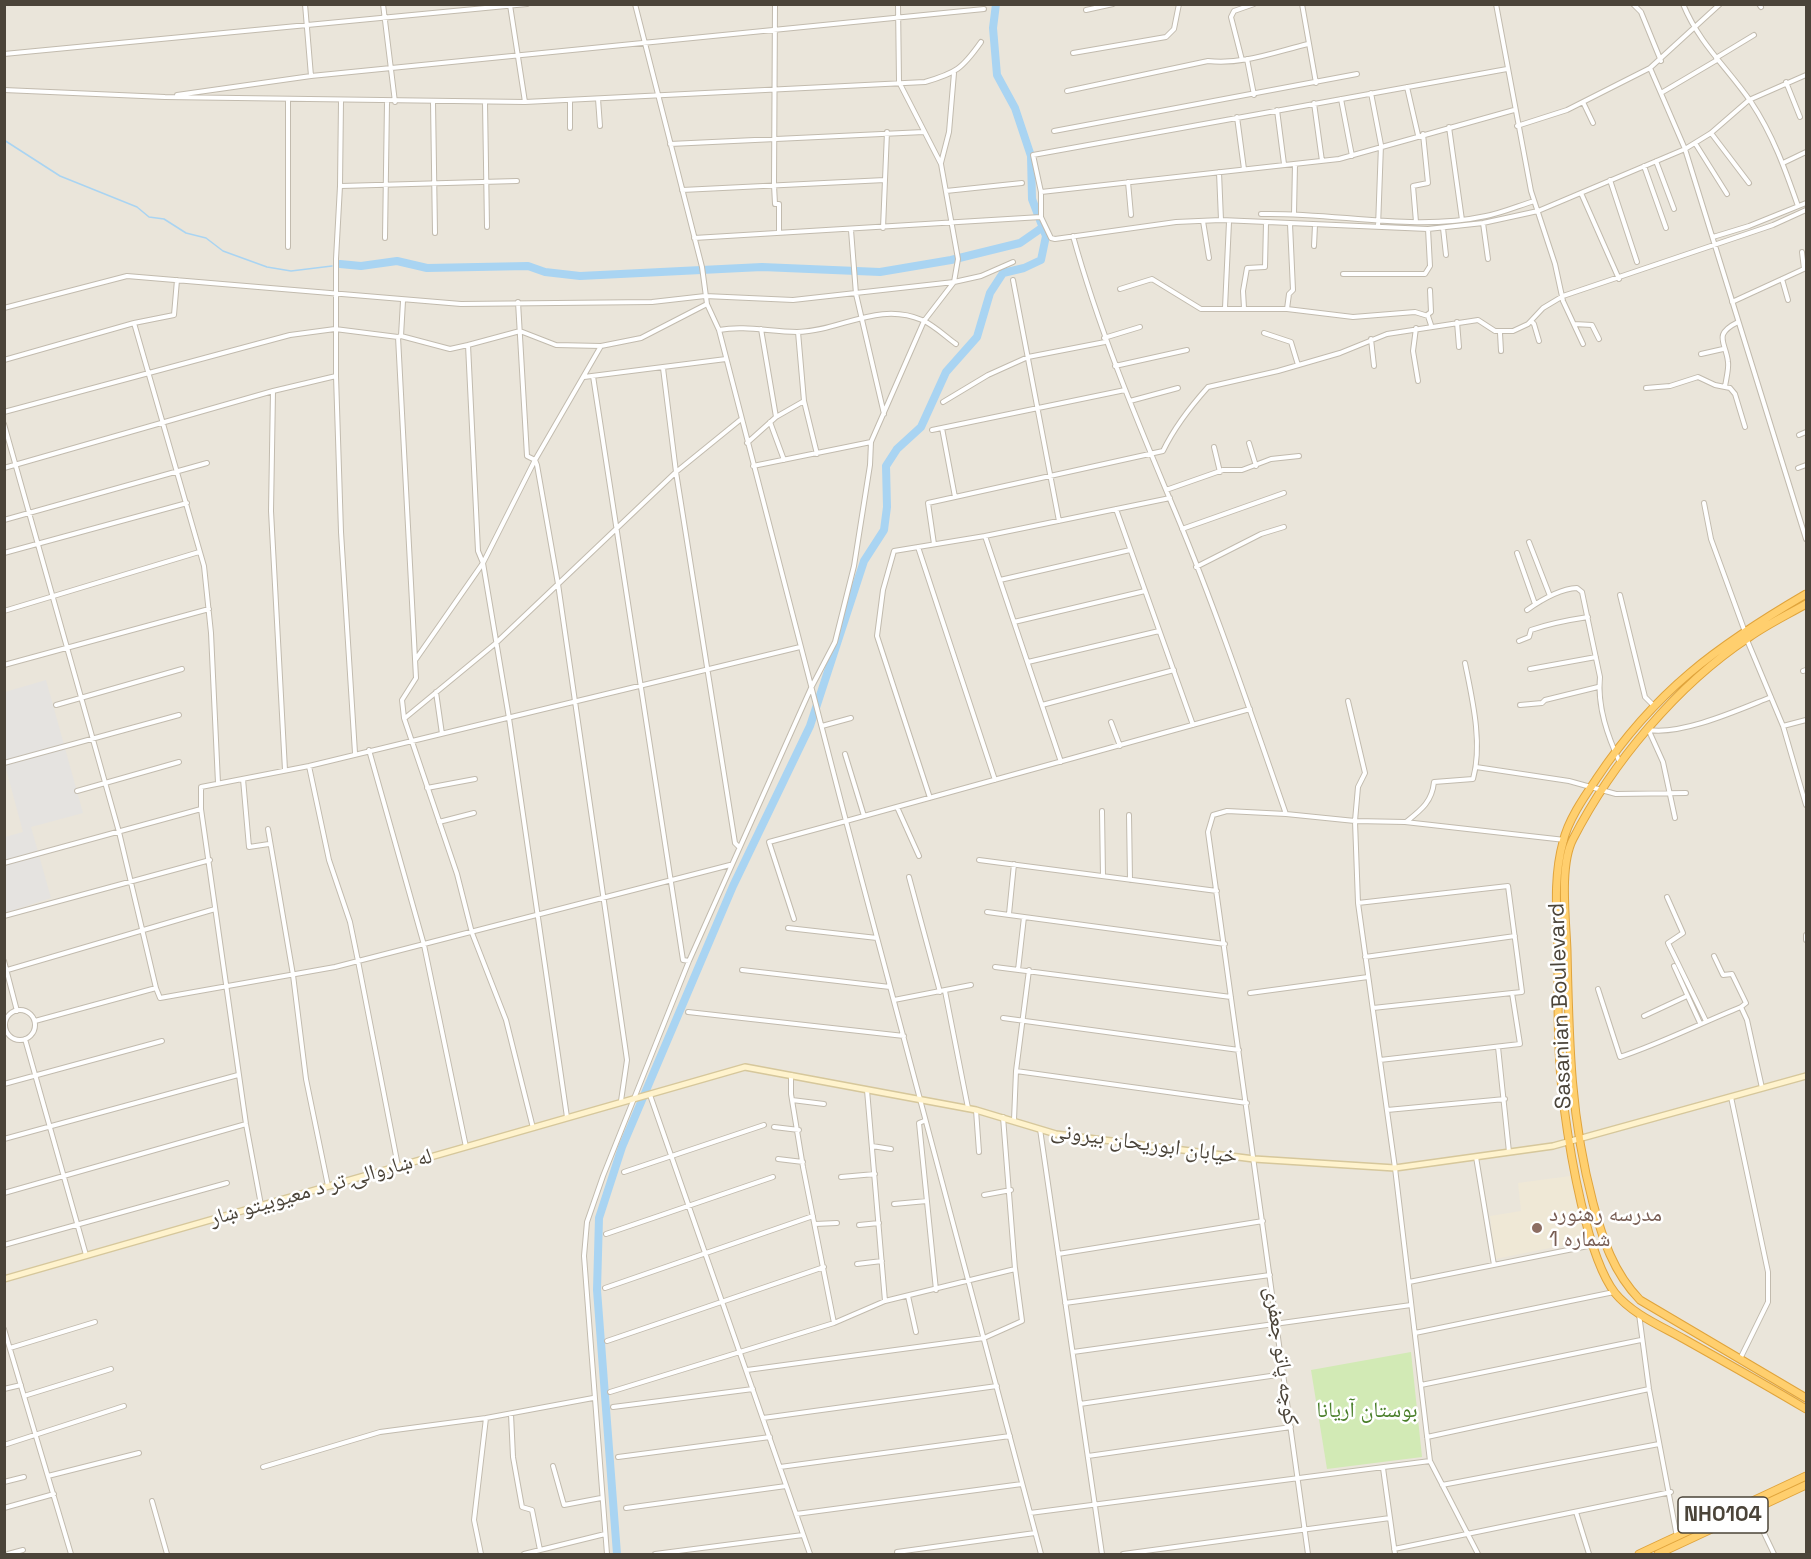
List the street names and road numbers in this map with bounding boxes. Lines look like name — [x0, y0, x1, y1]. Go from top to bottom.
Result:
street label: Sasanian Boulevard — [1544, 902, 1578, 1110]
street label: خیابان ابوریحان بیرونی — [1049, 1118, 1239, 1170]
street label: له ښاروالۍ تر د معیوبیتو ښار — [207, 1144, 435, 1232]
street label: کوچه پاتو جعفری — [1258, 1285, 1304, 1427]
road number: NH0104 — [1678, 1497, 1768, 1533]

